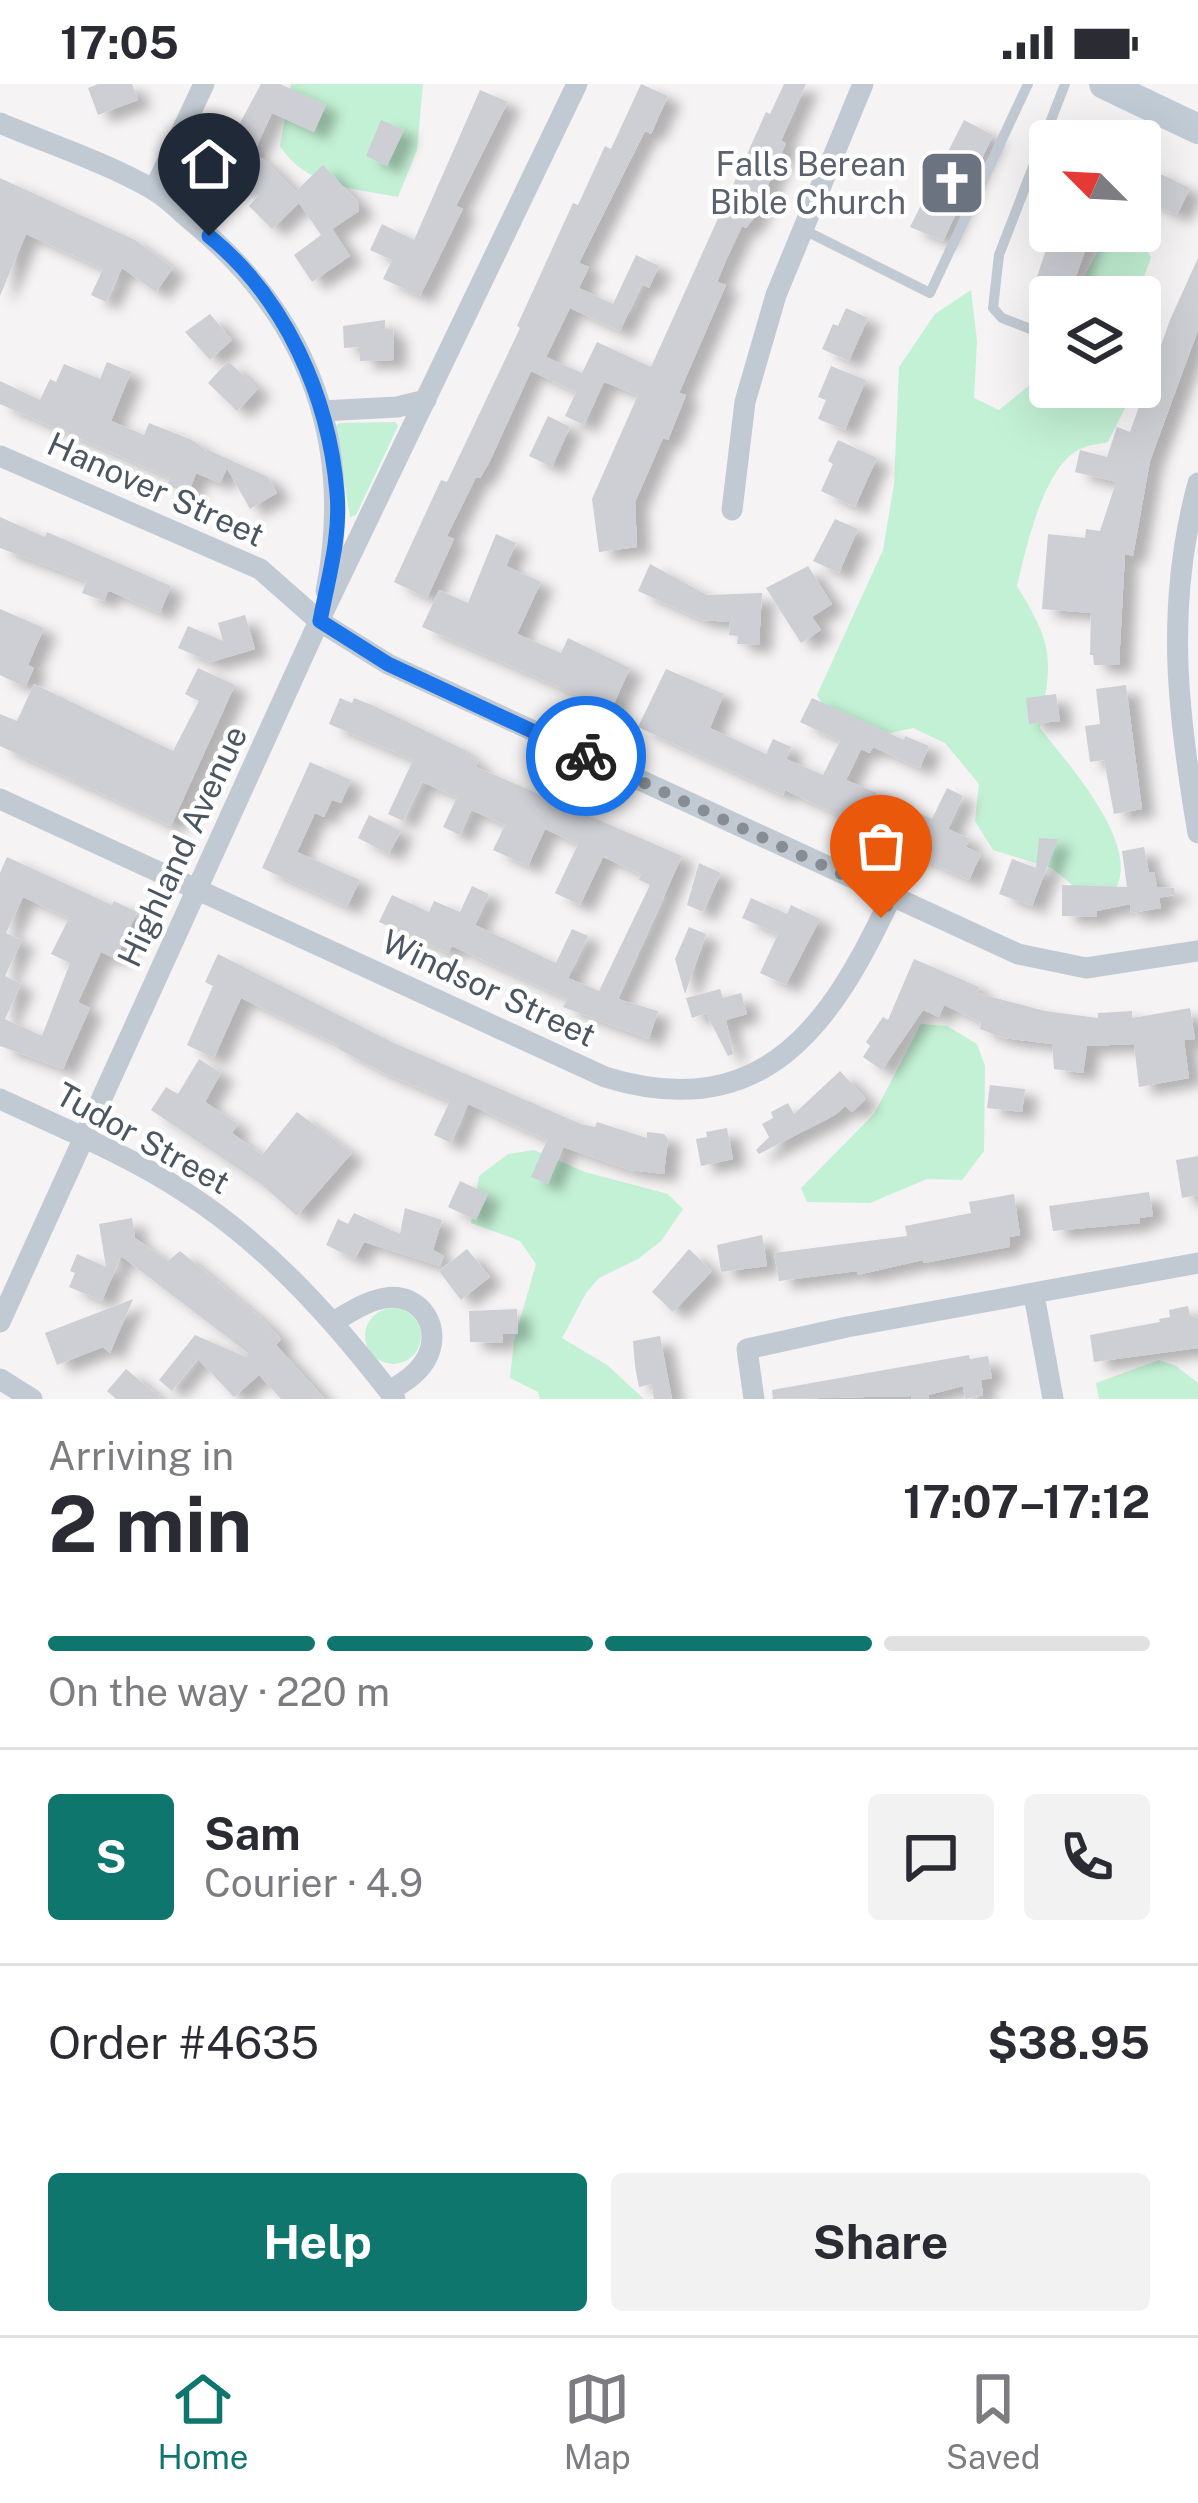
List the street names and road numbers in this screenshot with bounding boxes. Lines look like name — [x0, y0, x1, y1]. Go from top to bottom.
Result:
street label: Hanover Street — [42, 424, 270, 554]
street label: Highland Avenue — [110, 720, 254, 972]
street label: Windsor Street — [376, 922, 602, 1054]
street label: Tudor Street — [50, 1075, 236, 1201]

